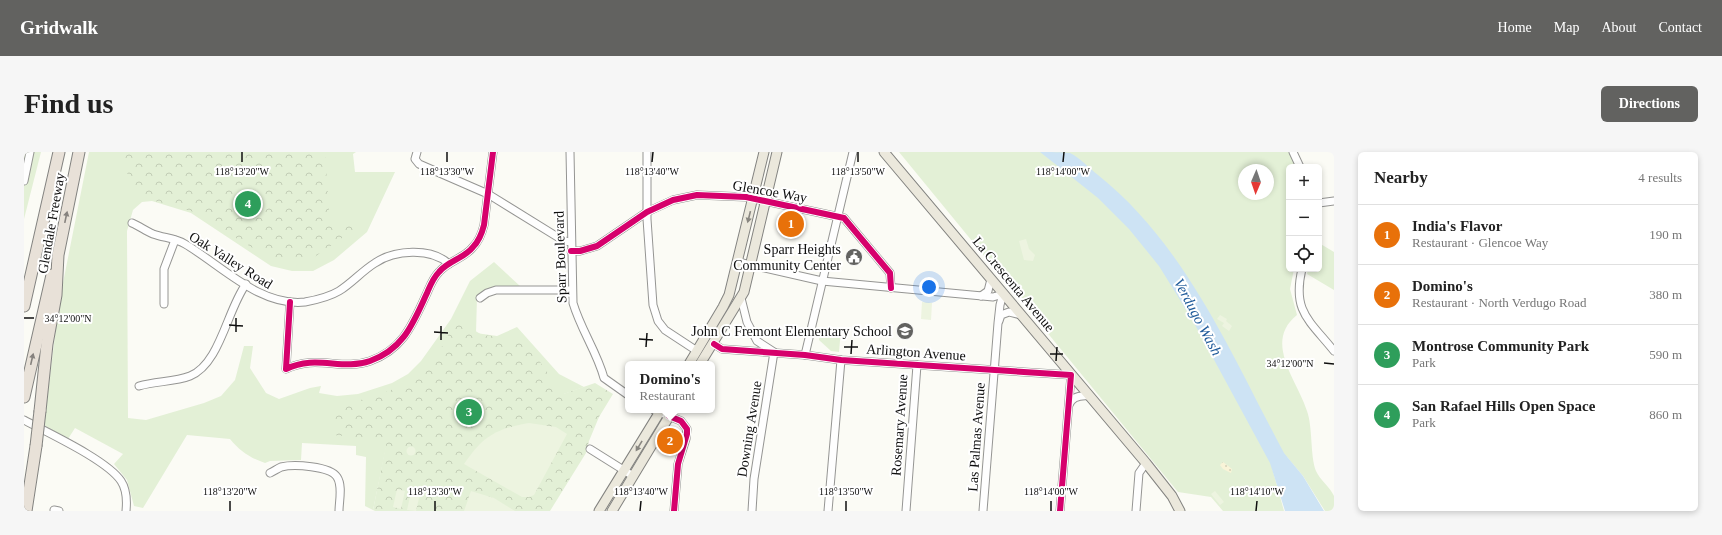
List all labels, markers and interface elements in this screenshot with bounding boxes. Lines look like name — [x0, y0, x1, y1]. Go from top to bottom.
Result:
text: Gridwalk — [20, 17, 98, 38]
text: Home — [1498, 20, 1532, 35]
text: Map — [1554, 20, 1579, 35]
text: About — [1601, 20, 1636, 35]
text: Contact — [1658, 20, 1702, 35]
button: Directions — [1601, 86, 1698, 122]
text: Find us — [24, 88, 114, 119]
north arrow — [1238, 164, 1274, 200]
map controls — [1286, 164, 1322, 272]
button: + — [1286, 164, 1322, 200]
text: 118°13'20"W — [215, 166, 270, 177]
text: 118°13'30"W — [420, 166, 475, 177]
text: 118°13'40"W — [625, 166, 680, 177]
text: 118°13'50"W — [831, 166, 886, 177]
text: 118°14'00"W — [1036, 166, 1091, 177]
text: Nearby — [1374, 168, 1428, 187]
text: 4 results — [1638, 170, 1682, 185]
street label: Glendale Freeway — [35, 171, 68, 275]
street label: Glencoe Way — [732, 178, 808, 205]
pin: 4 — [235, 189, 261, 219]
button: − — [1286, 200, 1322, 236]
pin: 1 — [778, 209, 804, 239]
one-way arrow — [63, 211, 69, 223]
street label: Sparr Boulevard — [551, 211, 570, 303]
one-way arrow — [746, 212, 752, 224]
text: India's Flavor — [1412, 218, 1502, 234]
text: 1 — [1384, 227, 1390, 242]
text: 190 m — [1649, 227, 1682, 242]
street label: Oak Valley Road — [186, 229, 275, 292]
street label: La Crescenta Avenue — [970, 234, 1058, 335]
text: Restaurant · Glencoe Way — [1412, 235, 1548, 250]
button: locate — [1286, 236, 1322, 272]
place label: Sparr Heights Community Center — [733, 242, 841, 273]
public building icon: Sparr Heights Community Center — [844, 247, 864, 267]
water label: Verdugo Wash — [1171, 276, 1225, 358]
your location — [919, 277, 939, 297]
text: Domino's — [1412, 278, 1473, 294]
text: 2 — [1384, 287, 1390, 302]
text: 380 m — [1649, 287, 1682, 302]
text: Restaurant · North Verdugo Road — [1412, 295, 1587, 310]
text: 34°12'00"N — [44, 313, 92, 324]
school or university icon: John C Fremont Elementary School — [895, 321, 915, 341]
place label: John C Fremont Elementary School — [691, 324, 892, 339]
text: Montrose Community Park — [1412, 338, 1589, 354]
street label: Arlington Avenue — [866, 342, 966, 363]
text: 3 — [1384, 347, 1390, 362]
text: 590 m — [1649, 347, 1682, 362]
one-way arrow — [30, 353, 36, 365]
text: Park — [1412, 355, 1436, 370]
text: 34°12'00"N — [1266, 358, 1314, 369]
popup — [625, 361, 715, 413]
text: Domino's — [640, 371, 700, 387]
street label: Rosemary Avenue — [888, 374, 911, 476]
street label: Downing Avenue — [734, 380, 765, 478]
street label: Las Palmas Avenue — [965, 382, 988, 492]
text: Restaurant — [640, 388, 695, 403]
pin: 3 — [456, 397, 482, 427]
text: San Rafael Hills Open Space — [1412, 398, 1595, 414]
text: 4 — [1384, 407, 1390, 422]
text: 860 m — [1649, 407, 1682, 422]
text: Park — [1412, 415, 1436, 430]
pin: 2 — [657, 426, 683, 456]
one-way arrow — [635, 440, 642, 452]
text: 118°13'20"W — [203, 486, 258, 497]
text: 118°13'30"W — [408, 486, 463, 497]
text: 118°13'40"W — [614, 486, 669, 497]
text: 118°13'50"W — [819, 486, 874, 497]
text: 118°14'00"W — [1024, 486, 1079, 497]
text: 118°14'10"W — [1230, 486, 1285, 497]

